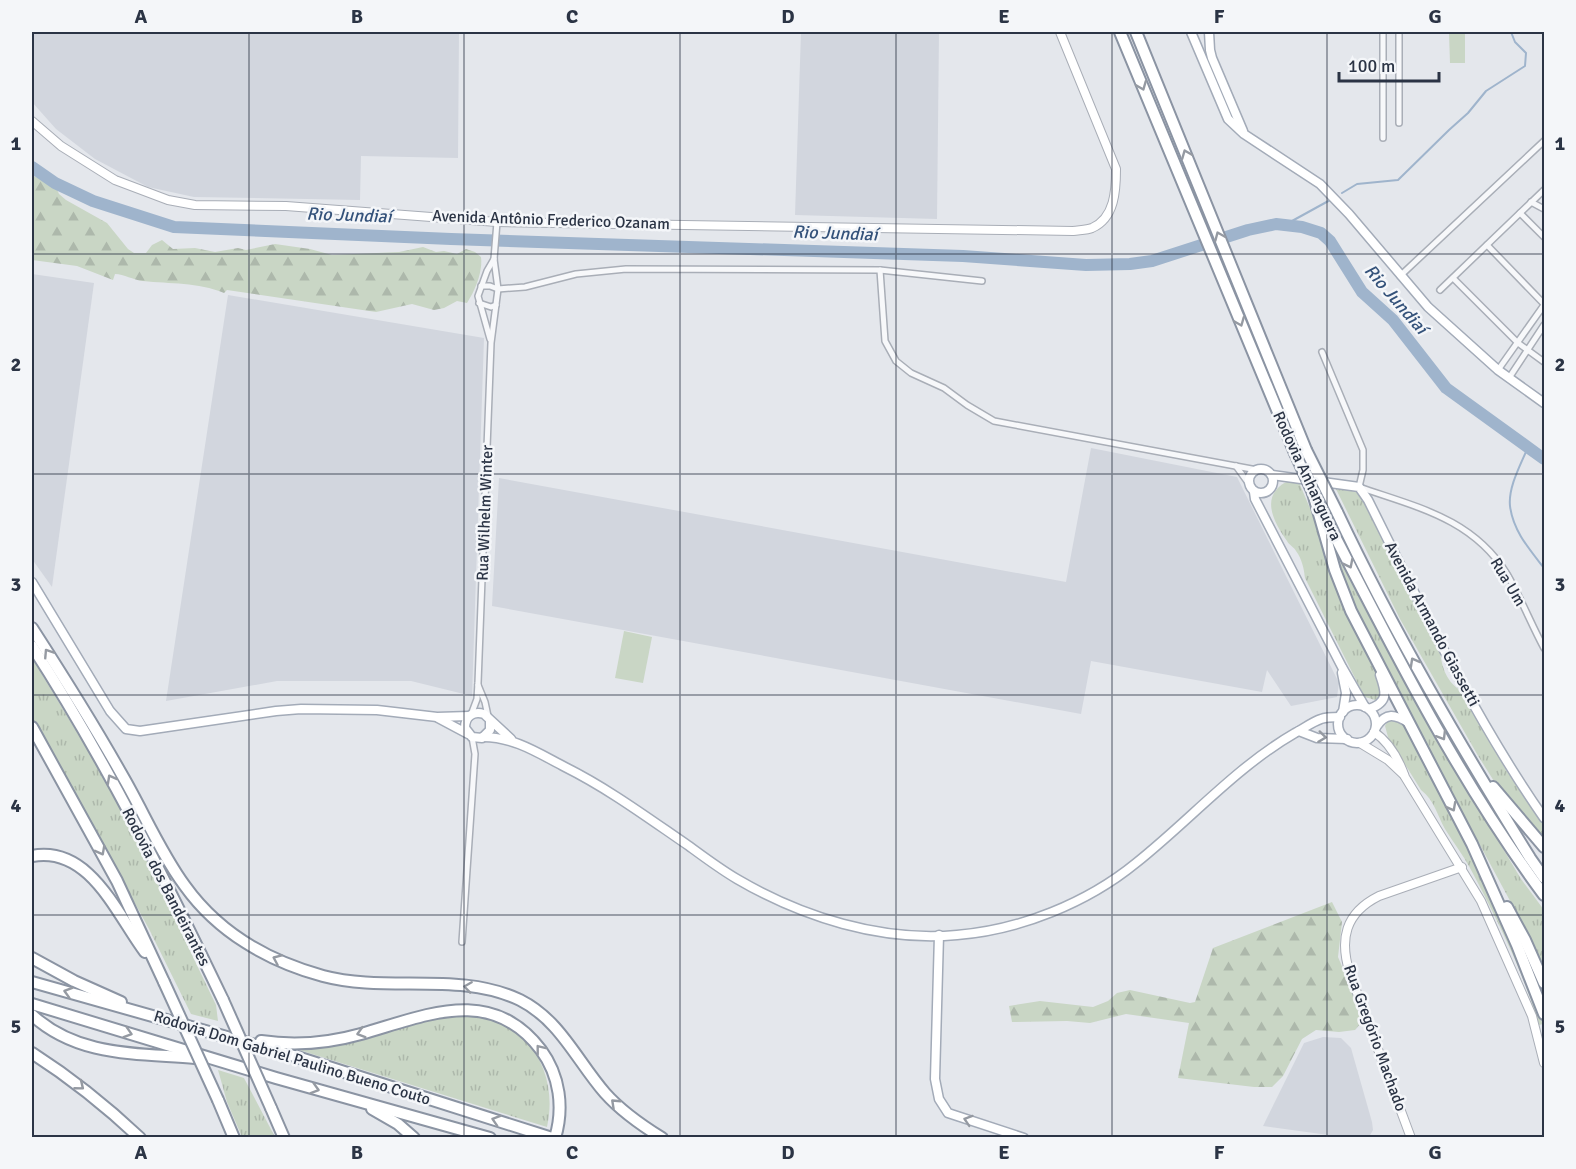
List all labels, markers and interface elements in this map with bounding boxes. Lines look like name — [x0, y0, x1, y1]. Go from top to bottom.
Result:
text: A — [135, 4, 148, 29]
text: B — [351, 4, 363, 29]
text: C — [566, 4, 578, 29]
text: D — [781, 4, 795, 29]
text: E — [998, 4, 1010, 29]
text: F — [1214, 4, 1225, 29]
text: G — [1428, 4, 1442, 29]
scale bar — [1339, 45, 1440, 83]
text: 100 m — [1348, 55, 1395, 77]
one-way arrow — [1135, 79, 1147, 90]
text: 1 — [11, 131, 22, 156]
text: 1 — [1555, 131, 1566, 156]
one-way arrow — [1181, 150, 1193, 161]
water label: Rio Jundiaí — [306, 203, 395, 228]
street label: Avenida Antônio Frederico Ozanam — [432, 206, 670, 234]
water label: Rio Jundiaí — [792, 221, 881, 246]
one-way arrow — [1215, 232, 1227, 243]
water label: Rio Jundiaí — [1360, 260, 1434, 341]
one-way arrow — [1233, 315, 1245, 326]
text: 2 — [11, 352, 21, 377]
text: 2 — [1555, 352, 1565, 377]
street label: Rodovia Anhanguera — [1268, 408, 1346, 544]
street label: Rua Wilhelm Winter — [473, 445, 497, 581]
street label: Avenida Armando Giassetti — [1380, 538, 1484, 710]
street label: Rua Um — [1486, 554, 1530, 610]
one-way arrow — [1342, 558, 1354, 569]
text: 3 — [11, 572, 21, 597]
text: 3 — [1555, 572, 1565, 597]
one-way arrow — [44, 649, 55, 660]
one-way arrow — [1410, 658, 1421, 668]
one-way arrow — [1434, 730, 1446, 740]
one-way arrow — [1318, 731, 1327, 743]
one-way arrow — [107, 775, 118, 786]
text: 4 — [11, 793, 22, 818]
text: 4 — [1555, 793, 1566, 818]
one-way arrow — [1445, 801, 1457, 812]
street label: Rodovia dos Bandeirantes — [117, 804, 215, 970]
one-way arrow — [94, 845, 105, 856]
one-way arrow — [272, 954, 283, 966]
street label: Rua Gregório Machado — [1339, 962, 1411, 1114]
one-way arrow — [463, 982, 473, 994]
one-way arrow — [63, 987, 74, 999]
street label: Rodovia Dom Gabriel Paulino Bueno Couto — [151, 1006, 433, 1110]
text: 5 — [11, 1014, 21, 1039]
text: 5 — [1555, 1014, 1565, 1039]
one-way arrow — [122, 1026, 133, 1038]
one-way arrow — [356, 1026, 367, 1038]
one-way arrow — [537, 1045, 548, 1056]
one-way arrow — [73, 1078, 84, 1089]
one-way arrow — [309, 1082, 319, 1094]
one-way arrow — [611, 1099, 621, 1110]
one-way arrow — [963, 1114, 974, 1127]
one-way arrow — [491, 1115, 502, 1127]
text: A — [135, 1140, 148, 1165]
text: B — [351, 1140, 363, 1165]
text: C — [566, 1140, 578, 1165]
text: D — [781, 1140, 795, 1165]
text: E — [998, 1140, 1010, 1165]
text: F — [1214, 1140, 1225, 1165]
text: G — [1428, 1140, 1442, 1165]

